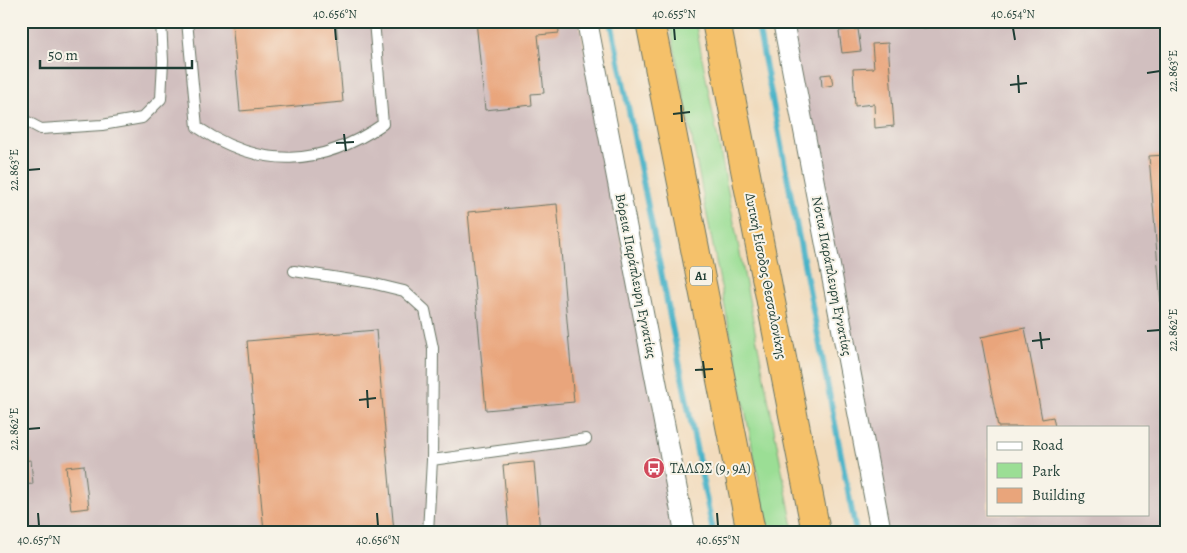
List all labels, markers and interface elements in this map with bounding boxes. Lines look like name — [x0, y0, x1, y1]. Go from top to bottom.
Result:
text: 40.656°N — [313, 6, 357, 22]
text: 40.655°N — [652, 6, 696, 22]
text: 40.654°N — [991, 6, 1035, 22]
scale bar — [40, 38, 192, 70]
text: 50 m — [48, 45, 78, 65]
text: 22.863°E — [1165, 50, 1181, 92]
text: 22.863°E — [6, 149, 22, 191]
street label: Δυτική Είσοδος Θεσσαλονίκης — [741, 191, 791, 361]
street label: Βόρεια Παράπλευρη Εγνατίας — [611, 192, 661, 360]
street label: Νότια Παράπλευρη Εγνατίας — [807, 195, 857, 357]
road number: Α1 — [690, 266, 712, 286]
text: 22.862°E — [1165, 309, 1181, 351]
text: 22.862°E — [6, 408, 22, 450]
legend — [987, 426, 1150, 516]
text: Road — [1032, 435, 1064, 455]
bus stop icon: ΤΑΛΩΣ (9, 9Α) — [642, 456, 666, 480]
place label: ΤΑΛΩΣ (9, 9Α) — [670, 459, 751, 478]
text: Park — [1032, 461, 1061, 481]
text: Building — [1032, 485, 1085, 505]
text: 40.657°N — [17, 532, 61, 548]
text: 40.656°N — [356, 532, 400, 548]
text: 40.655°N — [696, 532, 740, 548]

